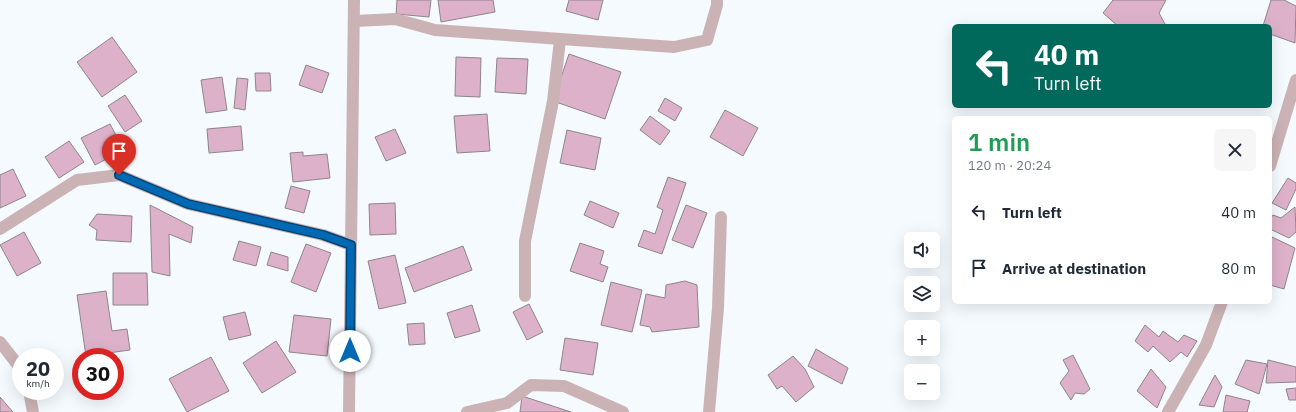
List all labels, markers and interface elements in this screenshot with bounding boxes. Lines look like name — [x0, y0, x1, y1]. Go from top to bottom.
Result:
text: 40 m — [1034, 36, 1099, 73]
icon: left — [968, 40, 1020, 92]
text: Turn left — [1034, 72, 1102, 95]
text: 1 min — [968, 126, 1030, 158]
button: close — [1214, 129, 1256, 171]
pin — [102, 134, 136, 175]
icon: arrive — [108, 140, 130, 162]
text: 120 m · 20:24 — [968, 157, 1051, 174]
icon: left — [968, 201, 990, 223]
text: Turn left — [1002, 203, 1062, 222]
text: 40 m — [1221, 203, 1256, 222]
map controls — [904, 232, 940, 400]
button: sound — [904, 232, 940, 268]
icon: arrive — [968, 257, 990, 279]
text: Arrive at destination — [1002, 259, 1146, 278]
text: 80 m — [1221, 259, 1256, 278]
button: layers — [904, 276, 940, 312]
button: + — [904, 320, 940, 356]
position arrow — [329, 330, 371, 372]
speed limit sign: 30 — [72, 348, 124, 400]
text: 20 — [26, 355, 50, 382]
button: − — [904, 364, 940, 400]
text: km/h — [26, 377, 50, 390]

